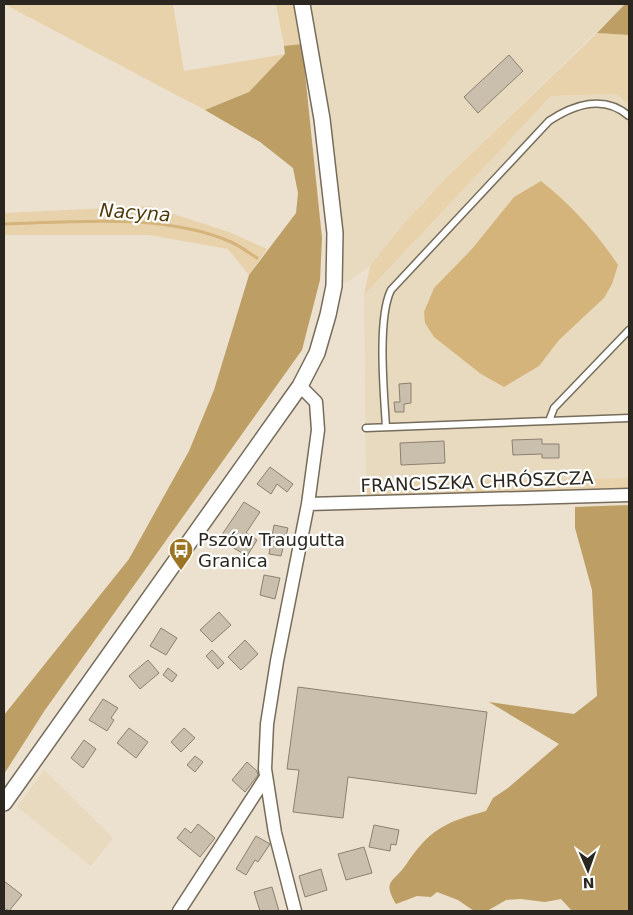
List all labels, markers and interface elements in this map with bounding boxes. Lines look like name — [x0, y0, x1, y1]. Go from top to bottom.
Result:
water label: Nacyna — [99, 199, 171, 225]
street label: FRANCISZKA CHRÓSZCZA — [360, 467, 594, 496]
place label: Pszów Traugutta Granica — [198, 529, 345, 571]
bus stop icon: Pszów Traugutta Granica — [168, 537, 194, 571]
north arrow — [563, 845, 613, 895]
text: N — [582, 875, 595, 891]

